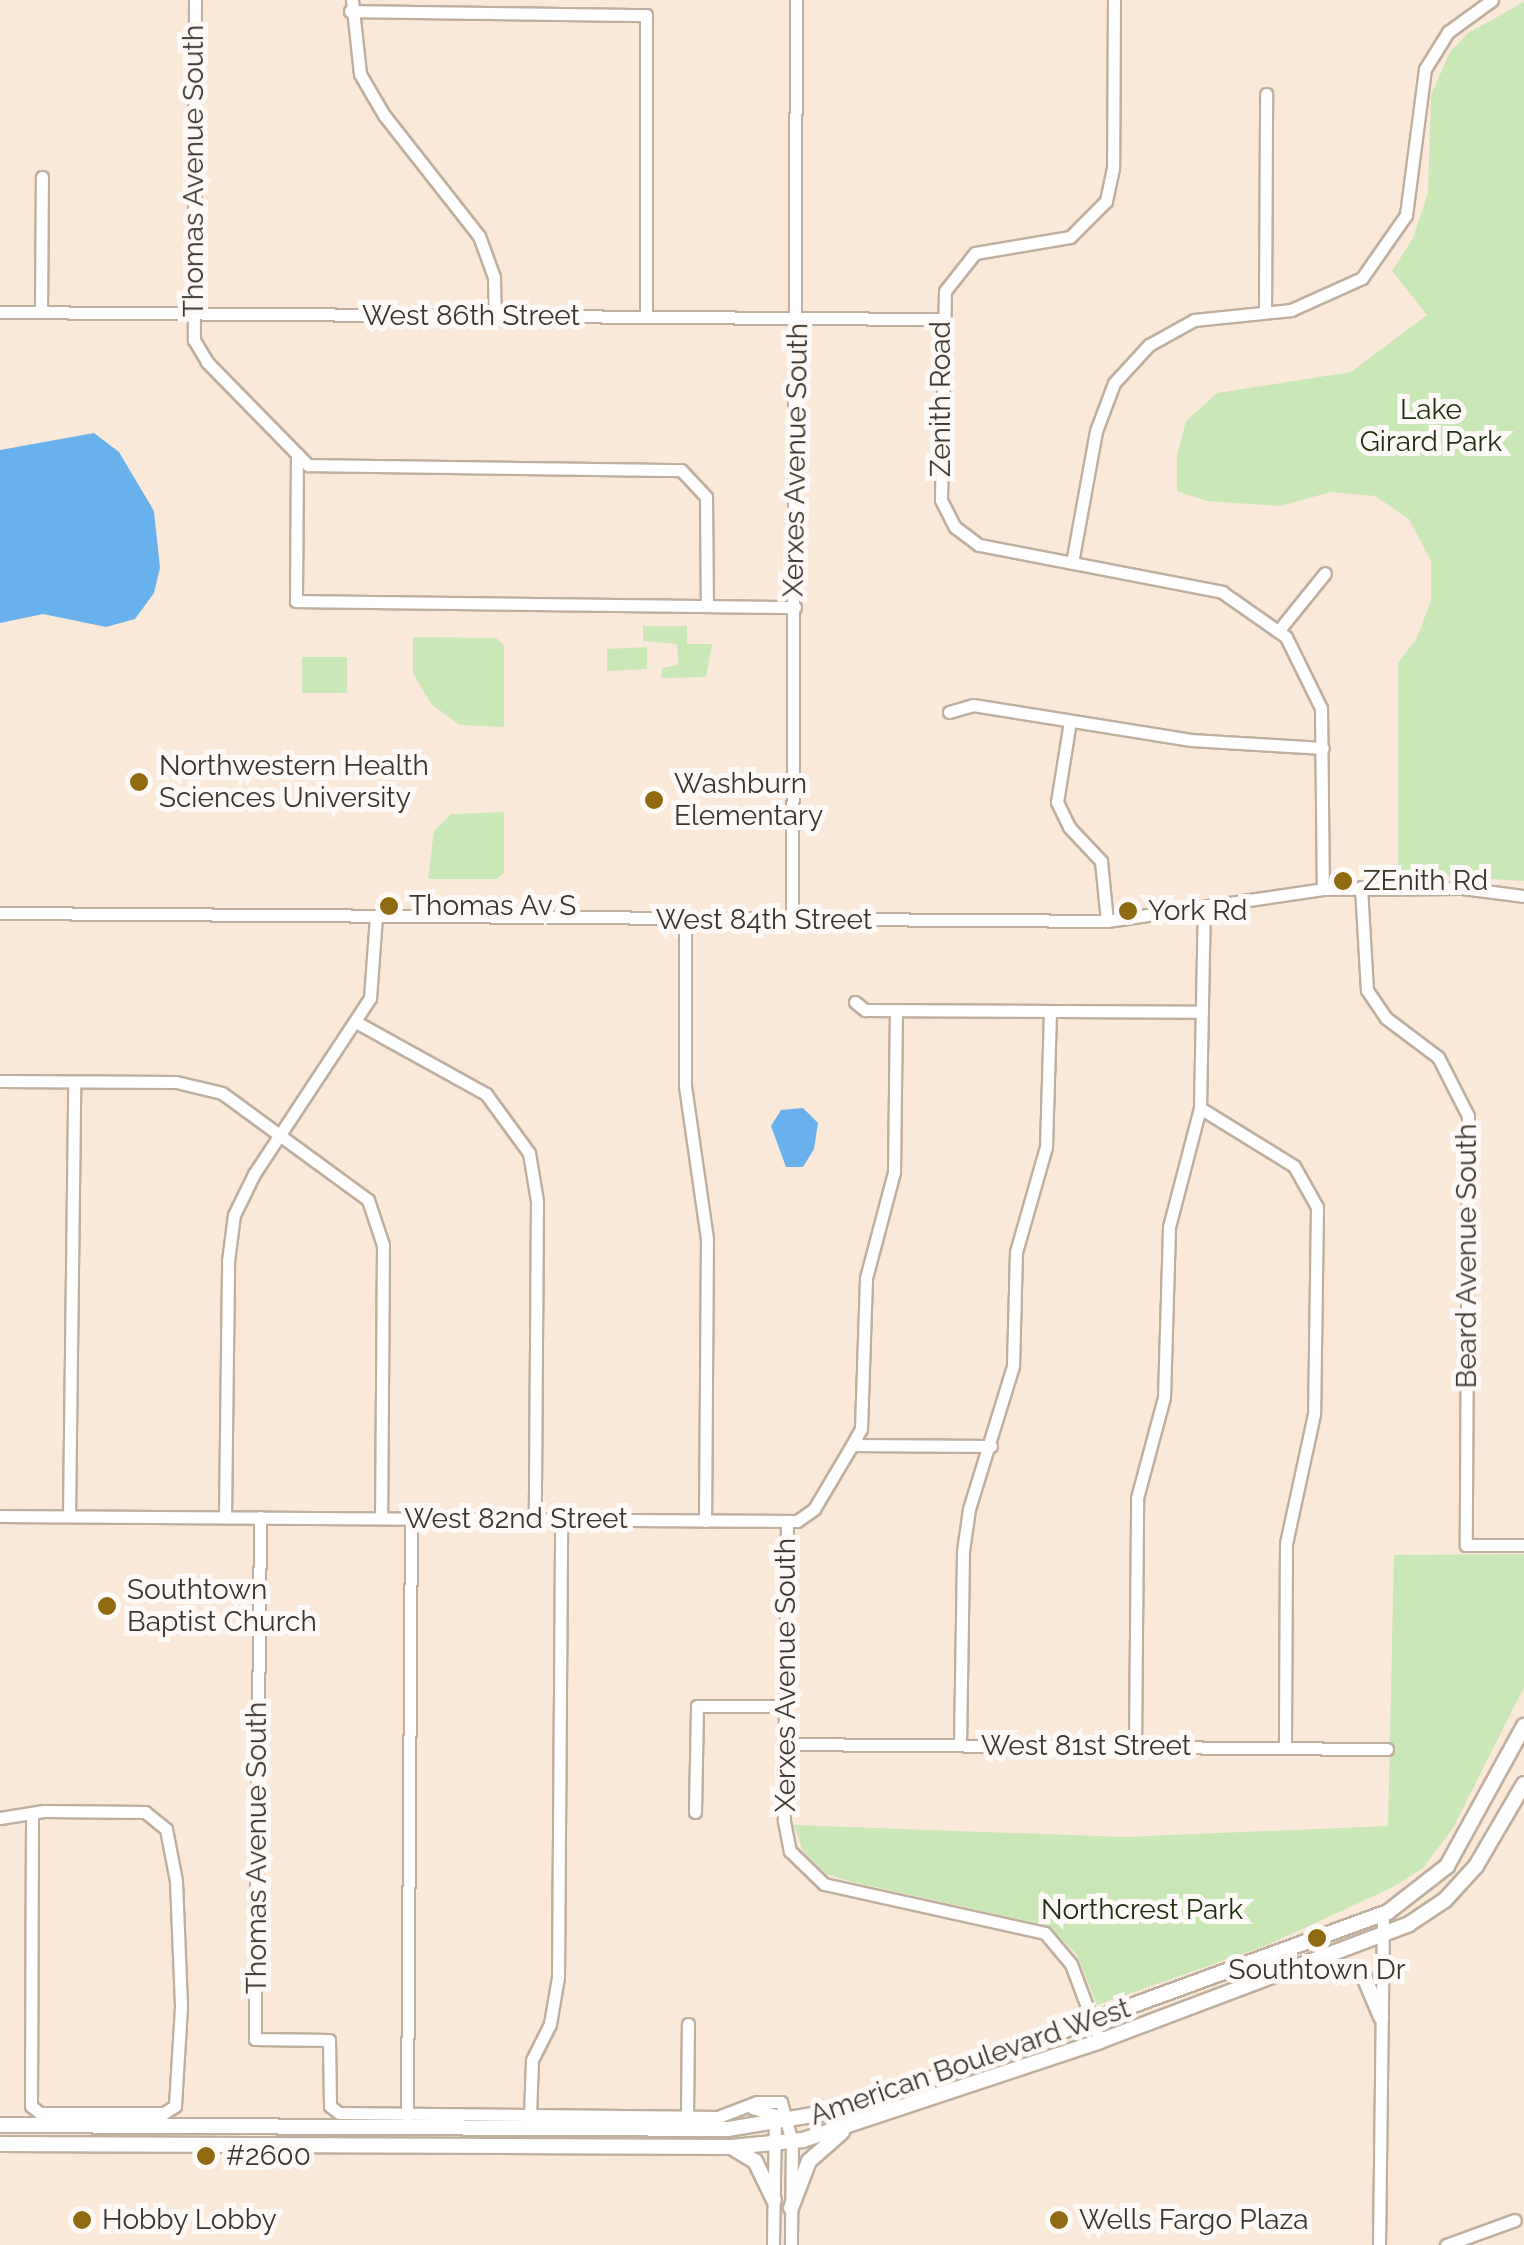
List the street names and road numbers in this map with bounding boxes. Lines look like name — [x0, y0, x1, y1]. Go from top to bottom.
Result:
street label: Thomas Avenue South — [177, 24, 211, 318]
street label: West 86th Street — [362, 299, 580, 333]
street label: Zenith Road — [924, 321, 958, 477]
street label: Xerxes Avenue South — [777, 322, 815, 598]
street label: West 84th Street — [656, 903, 872, 937]
street label: Beard Avenue South — [1450, 1123, 1484, 1389]
street label: West 82nd Street — [404, 1502, 628, 1536]
street label: Xerxes Avenue South — [769, 1538, 803, 1812]
street label: Thomas Avenue South — [240, 1701, 274, 1995]
street label: West 81st Street — [981, 1729, 1191, 1763]
street label: American Boulevard West — [805, 1991, 1135, 2133]

